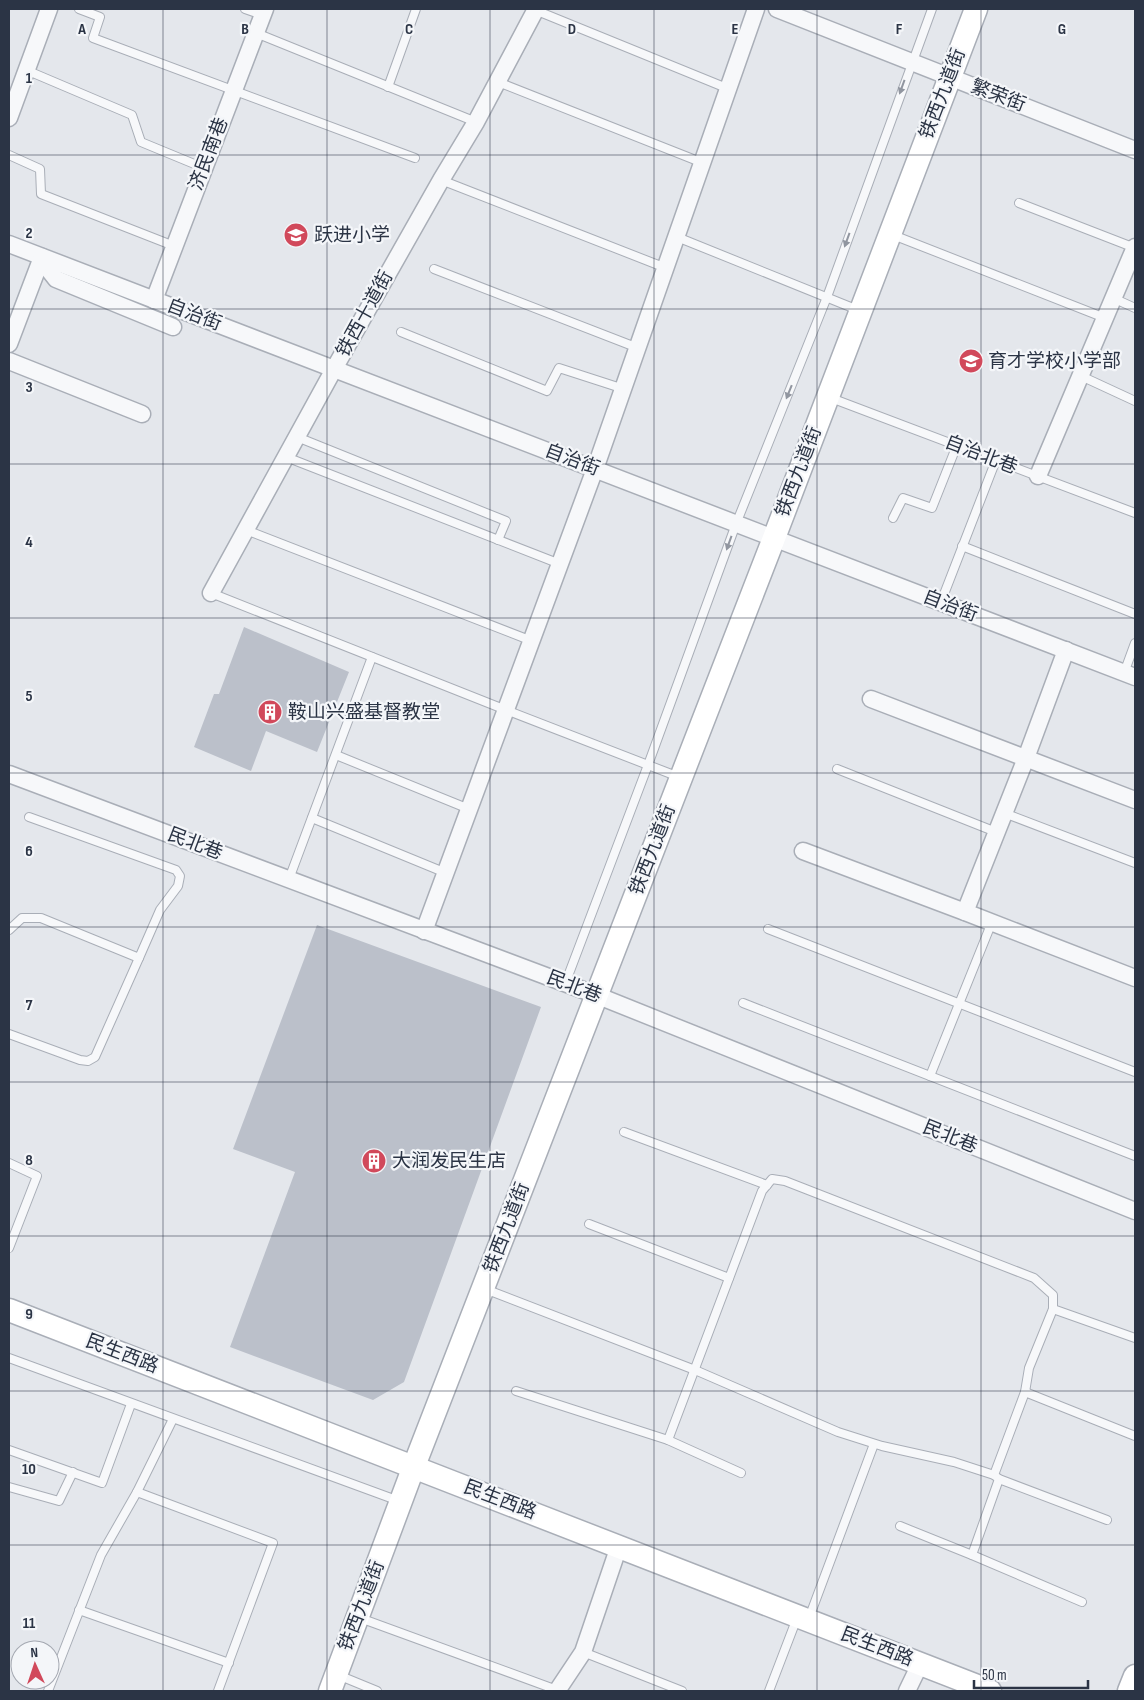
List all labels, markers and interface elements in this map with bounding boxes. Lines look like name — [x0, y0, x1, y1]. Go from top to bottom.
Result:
text: A — [77, 20, 86, 39]
text: B — [241, 20, 249, 39]
text: C — [405, 20, 413, 39]
text: D — [568, 20, 576, 39]
text: E — [732, 20, 739, 39]
text: F — [896, 20, 903, 39]
text: G — [1058, 20, 1066, 39]
street label: 铁西九道街 — [915, 46, 971, 142]
text: 1 — [26, 69, 33, 88]
street label: 繁荣街 — [967, 75, 1029, 117]
one-way arrow — [898, 80, 906, 95]
street label: 济民南巷 — [185, 114, 233, 194]
school or university icon: 跃进小学 — [283, 222, 309, 248]
text: 2 — [25, 224, 33, 243]
place label: 跃进小学 — [314, 224, 390, 247]
one-way arrow — [843, 233, 851, 248]
street label: 铁西十道街 — [332, 267, 398, 361]
street label: 自治街 — [163, 294, 225, 336]
school or university icon: 育才学校小学部 — [958, 348, 984, 374]
place label: 育才学校小学部 — [988, 350, 1121, 373]
text: 3 — [25, 378, 33, 397]
one-way arrow — [785, 385, 793, 400]
street label: 铁西九道街 — [771, 424, 827, 520]
street label: 自治北巷 — [941, 431, 1021, 479]
street label: 自治街 — [541, 439, 603, 481]
text: 4 — [25, 533, 33, 552]
one-way arrow — [725, 536, 733, 551]
street label: 自治街 — [919, 585, 981, 627]
text: 5 — [25, 687, 33, 706]
building icon: 鞍山兴盛基督教堂 — [257, 699, 283, 725]
place label: 鞍山兴盛基督教堂 — [288, 701, 440, 724]
street label: 铁西九道街 — [625, 802, 681, 898]
street label: 民北巷 — [164, 823, 226, 865]
text: 6 — [25, 842, 33, 861]
street label: 民北巷 — [543, 966, 605, 1008]
text: 7 — [26, 996, 33, 1015]
street label: 民北巷 — [919, 1116, 981, 1158]
building icon: 大润发民生店 — [361, 1148, 387, 1174]
place label: 大润发民生店 — [392, 1150, 506, 1173]
text: 8 — [25, 1151, 33, 1170]
street label: 铁西九道街 — [479, 1180, 535, 1276]
text: 9 — [25, 1305, 33, 1324]
street label: 民生西路 — [82, 1330, 162, 1378]
text: 10 — [22, 1460, 36, 1479]
street label: 民生西路 — [460, 1476, 540, 1524]
street label: 铁西九道街 — [334, 1558, 390, 1654]
text: 11 — [23, 1614, 36, 1633]
street label: 民生西路 — [837, 1623, 917, 1671]
north arrow — [10, 1640, 60, 1690]
text: N — [30, 1644, 39, 1661]
scale bar — [974, 1658, 1088, 1690]
text: 50 m — [982, 1666, 1007, 1685]

